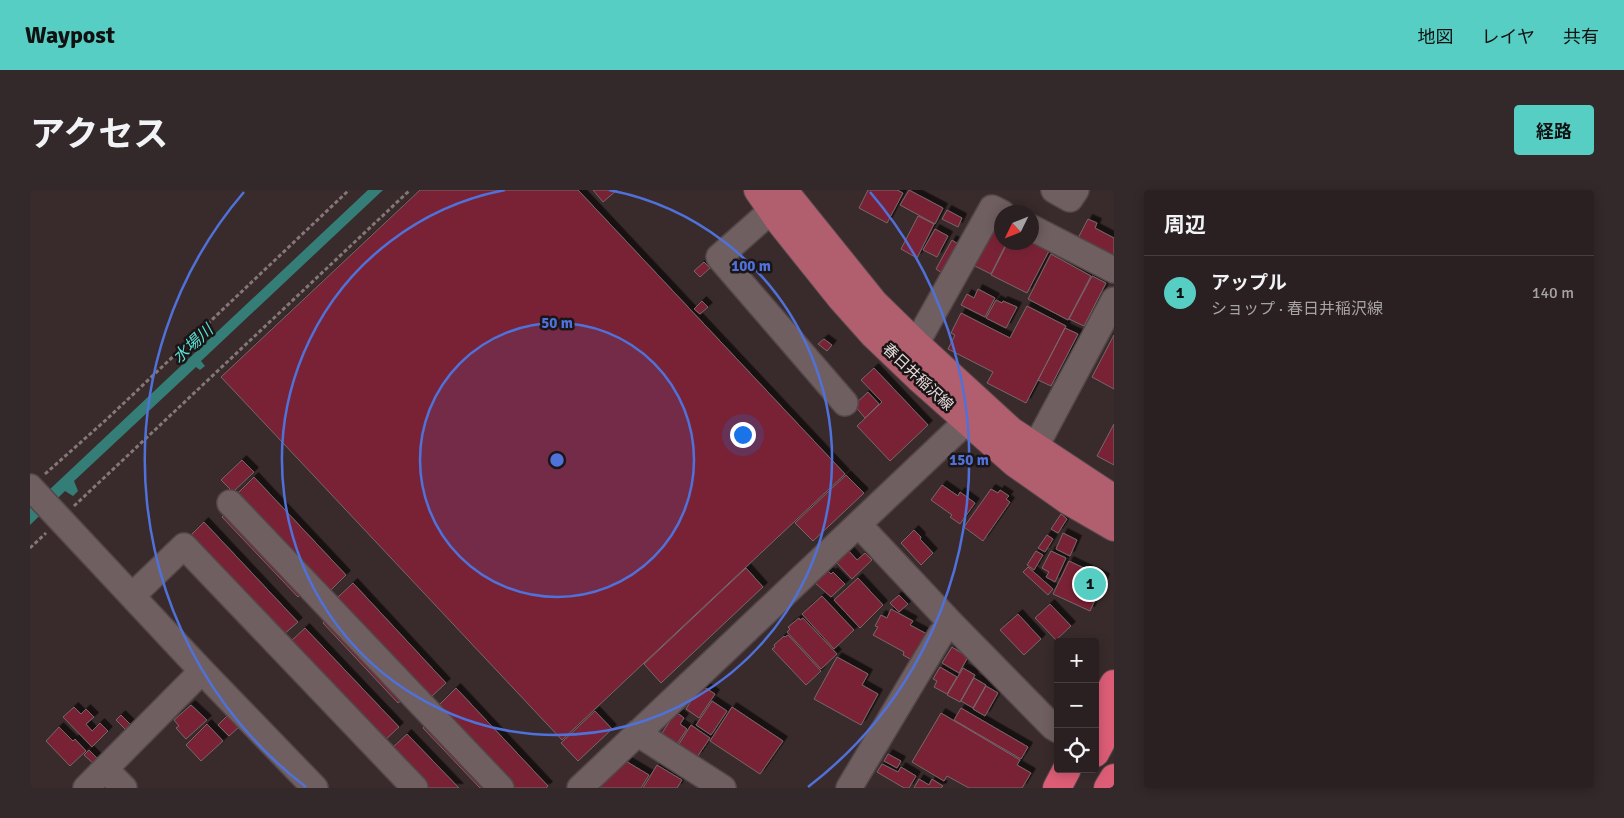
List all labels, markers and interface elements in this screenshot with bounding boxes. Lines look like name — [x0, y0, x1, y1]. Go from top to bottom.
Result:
text: Waypost — [25, 20, 115, 50]
text: 地図 — [1418, 26, 1454, 48]
text: レイヤ — [1482, 26, 1535, 48]
text: 共有 — [1563, 26, 1599, 48]
button: 経路 — [1514, 105, 1594, 155]
text: アクセス — [30, 113, 168, 156]
north arrow — [994, 205, 1039, 250]
text: 周辺 — [1164, 212, 1206, 238]
text: 100 m — [731, 257, 771, 275]
text: アップル — [1211, 271, 1287, 295]
text: 1 — [1176, 283, 1184, 303]
text: 140 m — [1532, 283, 1574, 303]
text: ショップ · 春日井稲沢線 — [1211, 299, 1383, 319]
text: 50 m — [541, 314, 573, 332]
water label: 水場川 — [169, 319, 219, 368]
street label: 春日井稲沢線 — [879, 340, 957, 414]
your location — [730, 422, 756, 448]
centre of rings — [548, 451, 566, 469]
text: 150 m — [949, 451, 989, 469]
pin: 1 — [1074, 565, 1106, 603]
map controls — [1054, 638, 1099, 773]
button: + — [1054, 638, 1099, 683]
button: − — [1054, 683, 1099, 728]
button: locate — [1054, 728, 1099, 773]

